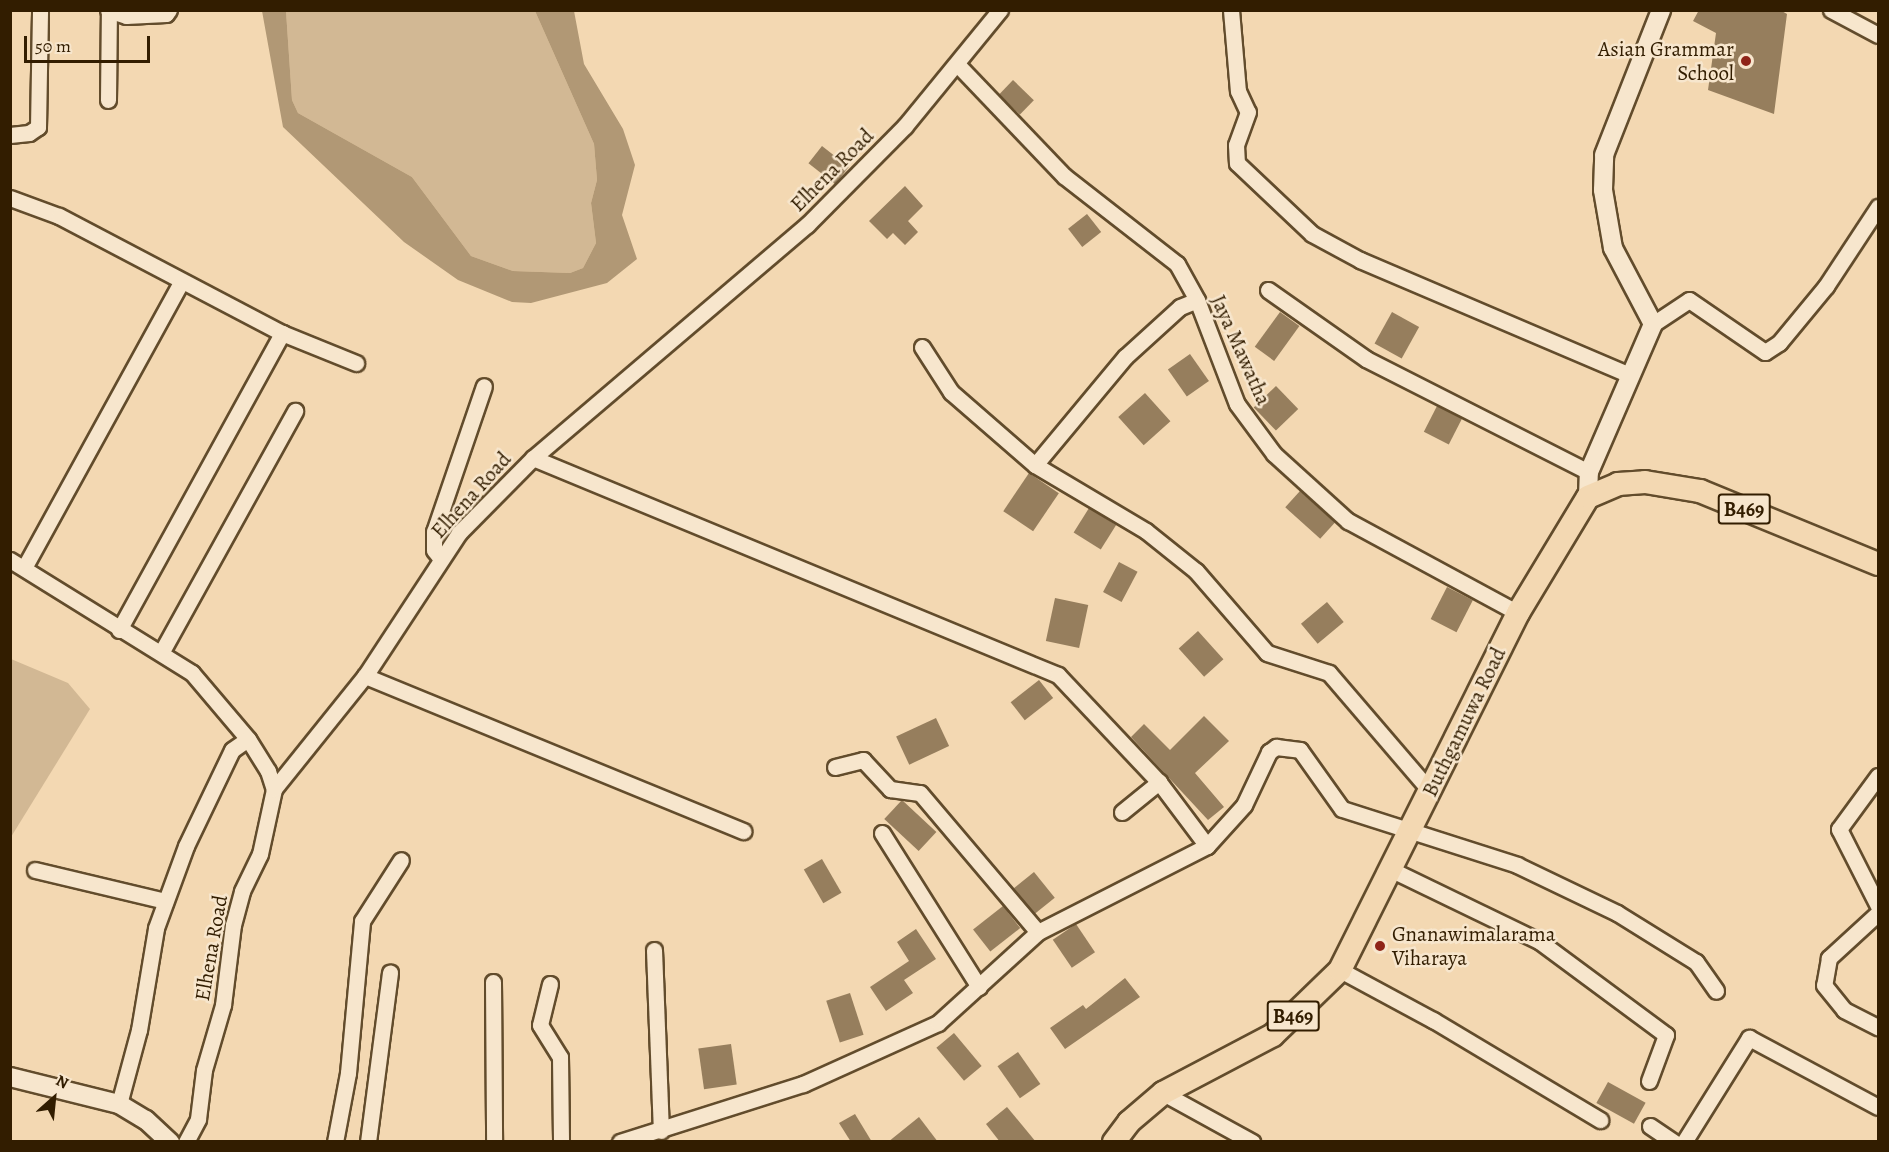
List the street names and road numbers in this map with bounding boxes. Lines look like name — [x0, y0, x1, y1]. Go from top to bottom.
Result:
street label: Elhena Road — [785, 123, 879, 217]
street label: Jaya Mawatha — [1206, 291, 1276, 409]
street label: Elhena Road — [426, 447, 516, 543]
road number: B469 — [1717, 492, 1771, 526]
street label: Buthgamuwa Road — [1417, 643, 1511, 801]
street label: Elhena Road — [189, 893, 233, 1003]
road number: B469 — [1266, 999, 1320, 1033]

